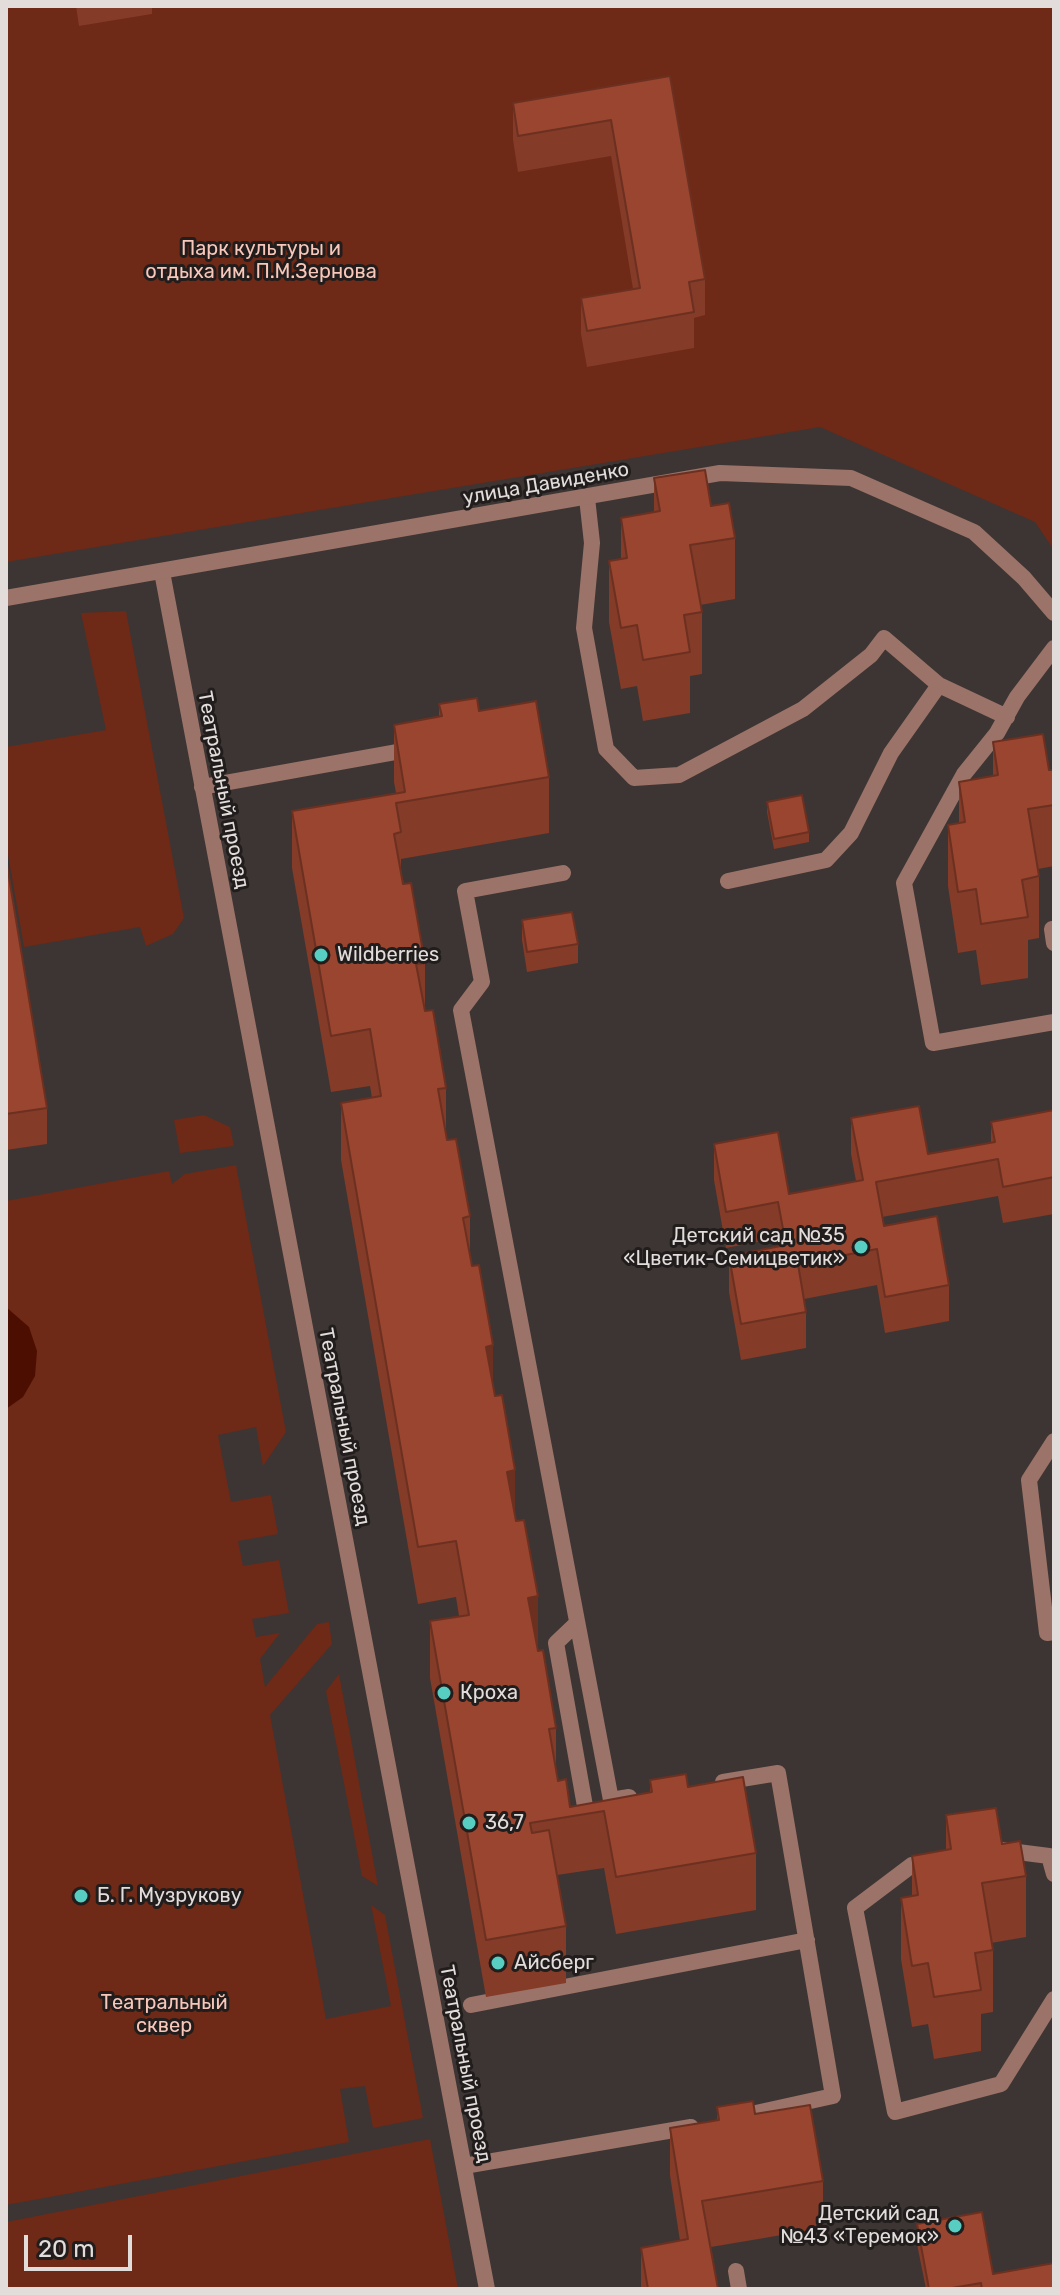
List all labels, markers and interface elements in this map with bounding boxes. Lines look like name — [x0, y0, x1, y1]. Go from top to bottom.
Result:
park label: Парк культуры и отдыха им. П.М.Зернова — [145, 237, 377, 284]
street label: улица Давиденко — [461, 458, 631, 510]
street label: Театральный проезд — [192, 689, 254, 891]
place label: Wildberries — [337, 943, 439, 967]
marker: Wildberries — [312, 946, 330, 964]
place label: Детский сад №35 «Цветик-Семицветик» — [623, 1224, 845, 1271]
marker: Детский сад №35 «Цветик-Семицветик» — [852, 1238, 870, 1256]
street label: Театральный проезд — [313, 1326, 375, 1528]
place label: Кроха — [460, 1681, 518, 1705]
marker: Кроха — [435, 1684, 453, 1702]
place label: 36,7 — [485, 1811, 524, 1835]
marker: 36,7 — [460, 1814, 478, 1832]
place label: Б. Г. Музрукову — [97, 1884, 242, 1908]
marker: Б. Г. Музрукову — [72, 1887, 90, 1905]
place label: Айсберг — [514, 1951, 594, 1975]
marker: Айсберг — [489, 1954, 507, 1972]
street label: Театральный проезд — [434, 1963, 496, 2165]
park label: Театральный сквер — [100, 1991, 228, 2038]
place label: Детский сад №43 «Теремок» — [780, 2202, 939, 2249]
marker: Детский сад №43 «Теремок» — [946, 2217, 964, 2235]
scale bar — [28, 2219, 136, 2269]
text: 20 m — [38, 2235, 95, 2263]

